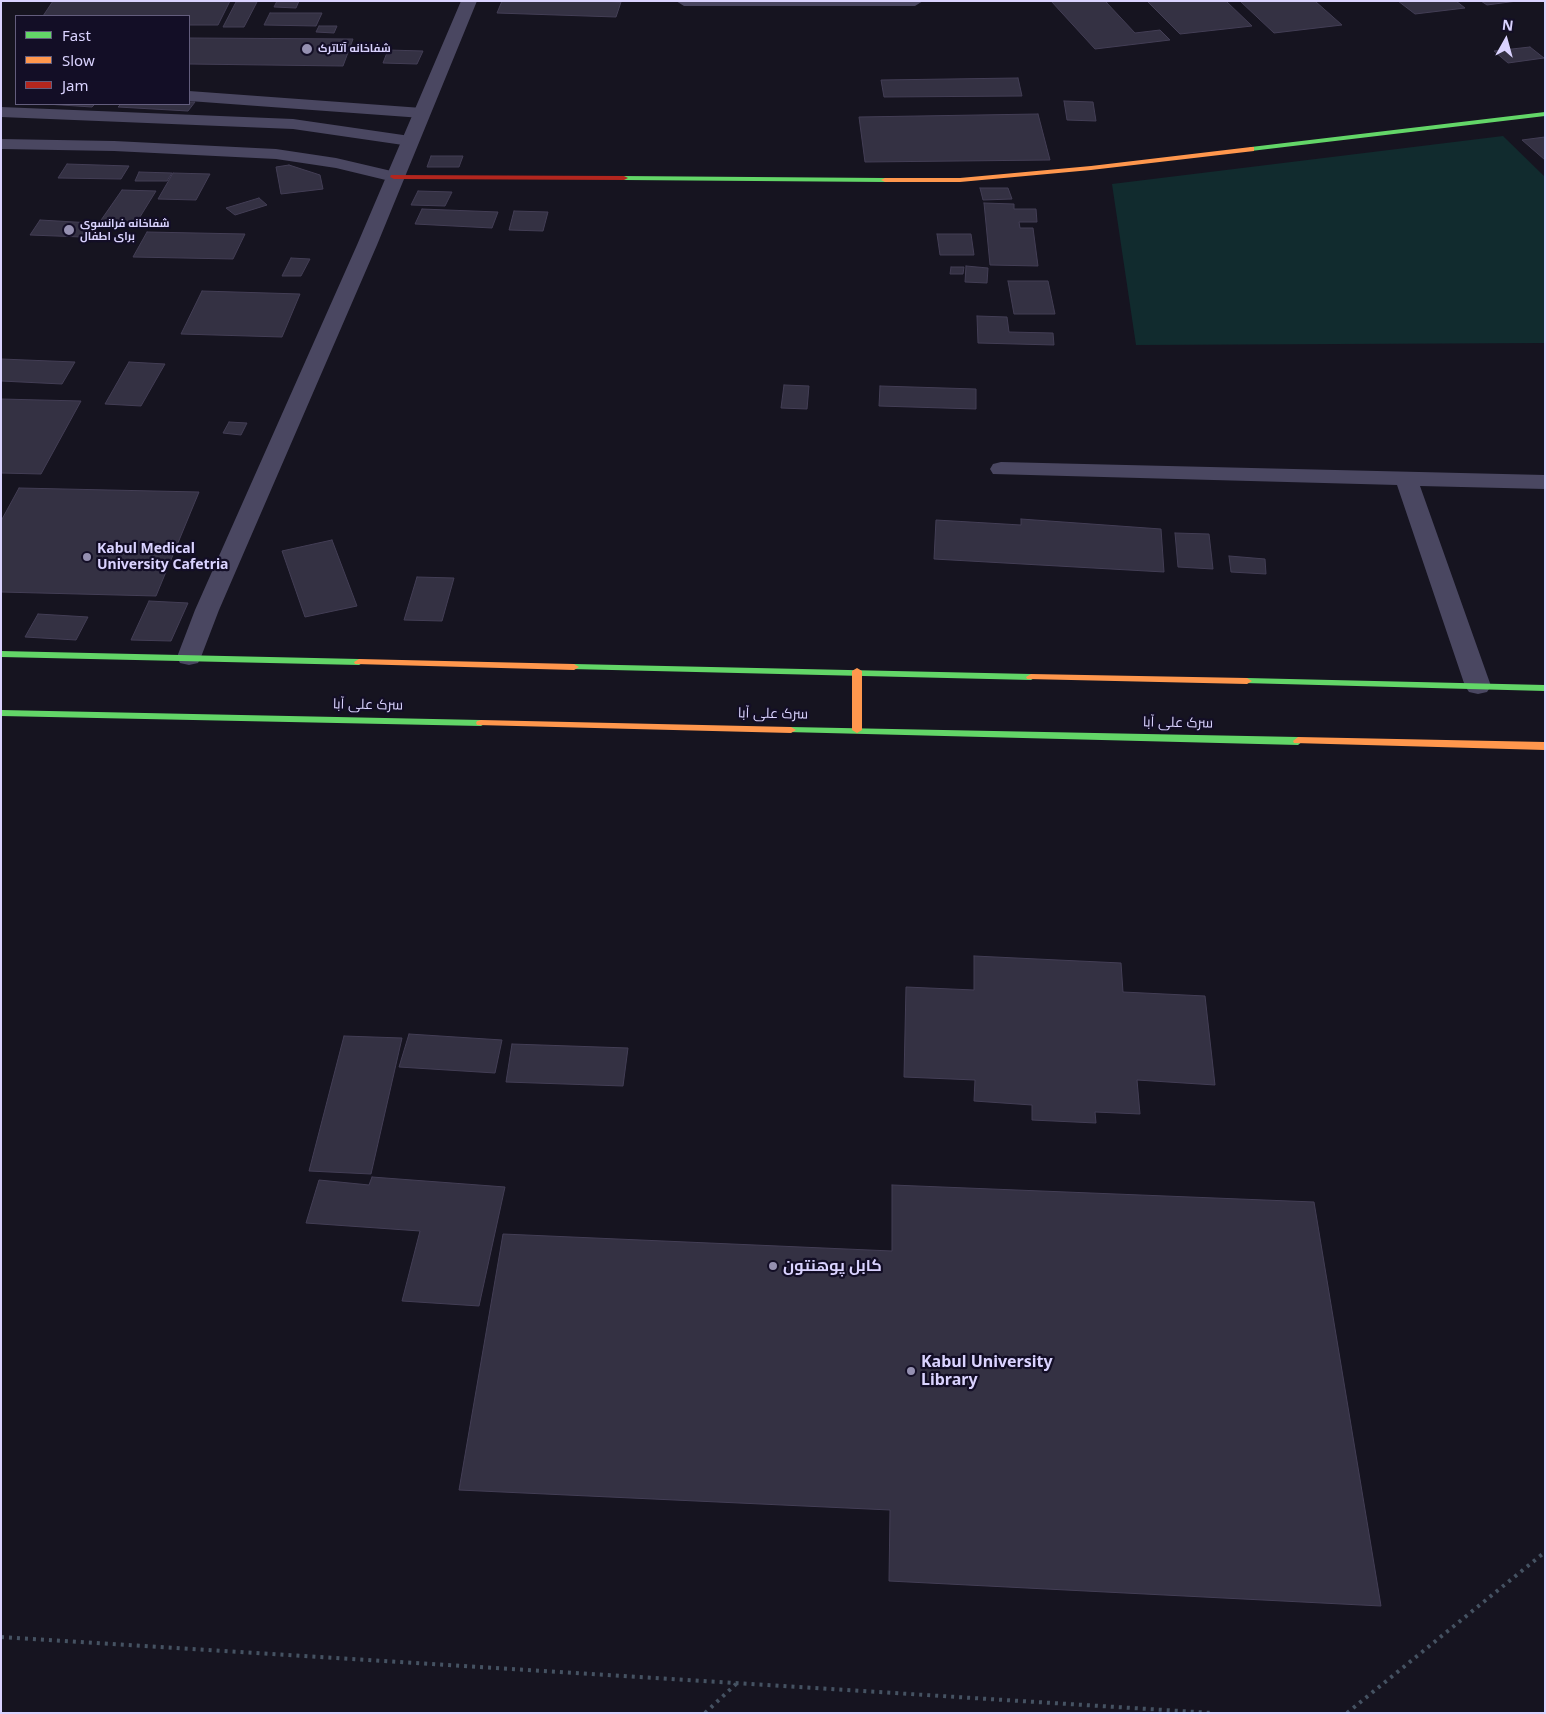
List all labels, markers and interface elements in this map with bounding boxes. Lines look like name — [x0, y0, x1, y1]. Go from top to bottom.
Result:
text: N — [1501, 14, 1515, 35]
legend — [15, 15, 190, 105]
north arrow — [1481, 15, 1531, 65]
text: Fast — [62, 25, 91, 45]
marker: شفاخانه آتاترک — [300, 42, 314, 56]
place label: شفاخانه آتاترک — [318, 42, 391, 56]
text: Slow — [62, 50, 95, 70]
text: Jam — [62, 75, 89, 95]
place label: شفاخانه فرانسوی برای اطفال — [80, 217, 170, 243]
marker: شفاخانه فرانسوی برای اطفال — [62, 223, 76, 237]
place label: Kabul Medical University Cafetria — [97, 541, 228, 574]
marker: Kabul Medical University Cafetria — [81, 551, 93, 563]
street label: سرک علی آبا — [333, 696, 403, 714]
street label: سرک علی آبا — [738, 705, 808, 723]
street label: سرک علی آبا — [1143, 714, 1213, 732]
place label: کابل پوهنتون — [783, 1256, 882, 1276]
marker: کابل پوهنتون — [767, 1260, 779, 1272]
place label: Kabul University Library — [921, 1352, 1053, 1390]
marker: Kabul University Library — [905, 1365, 917, 1377]

